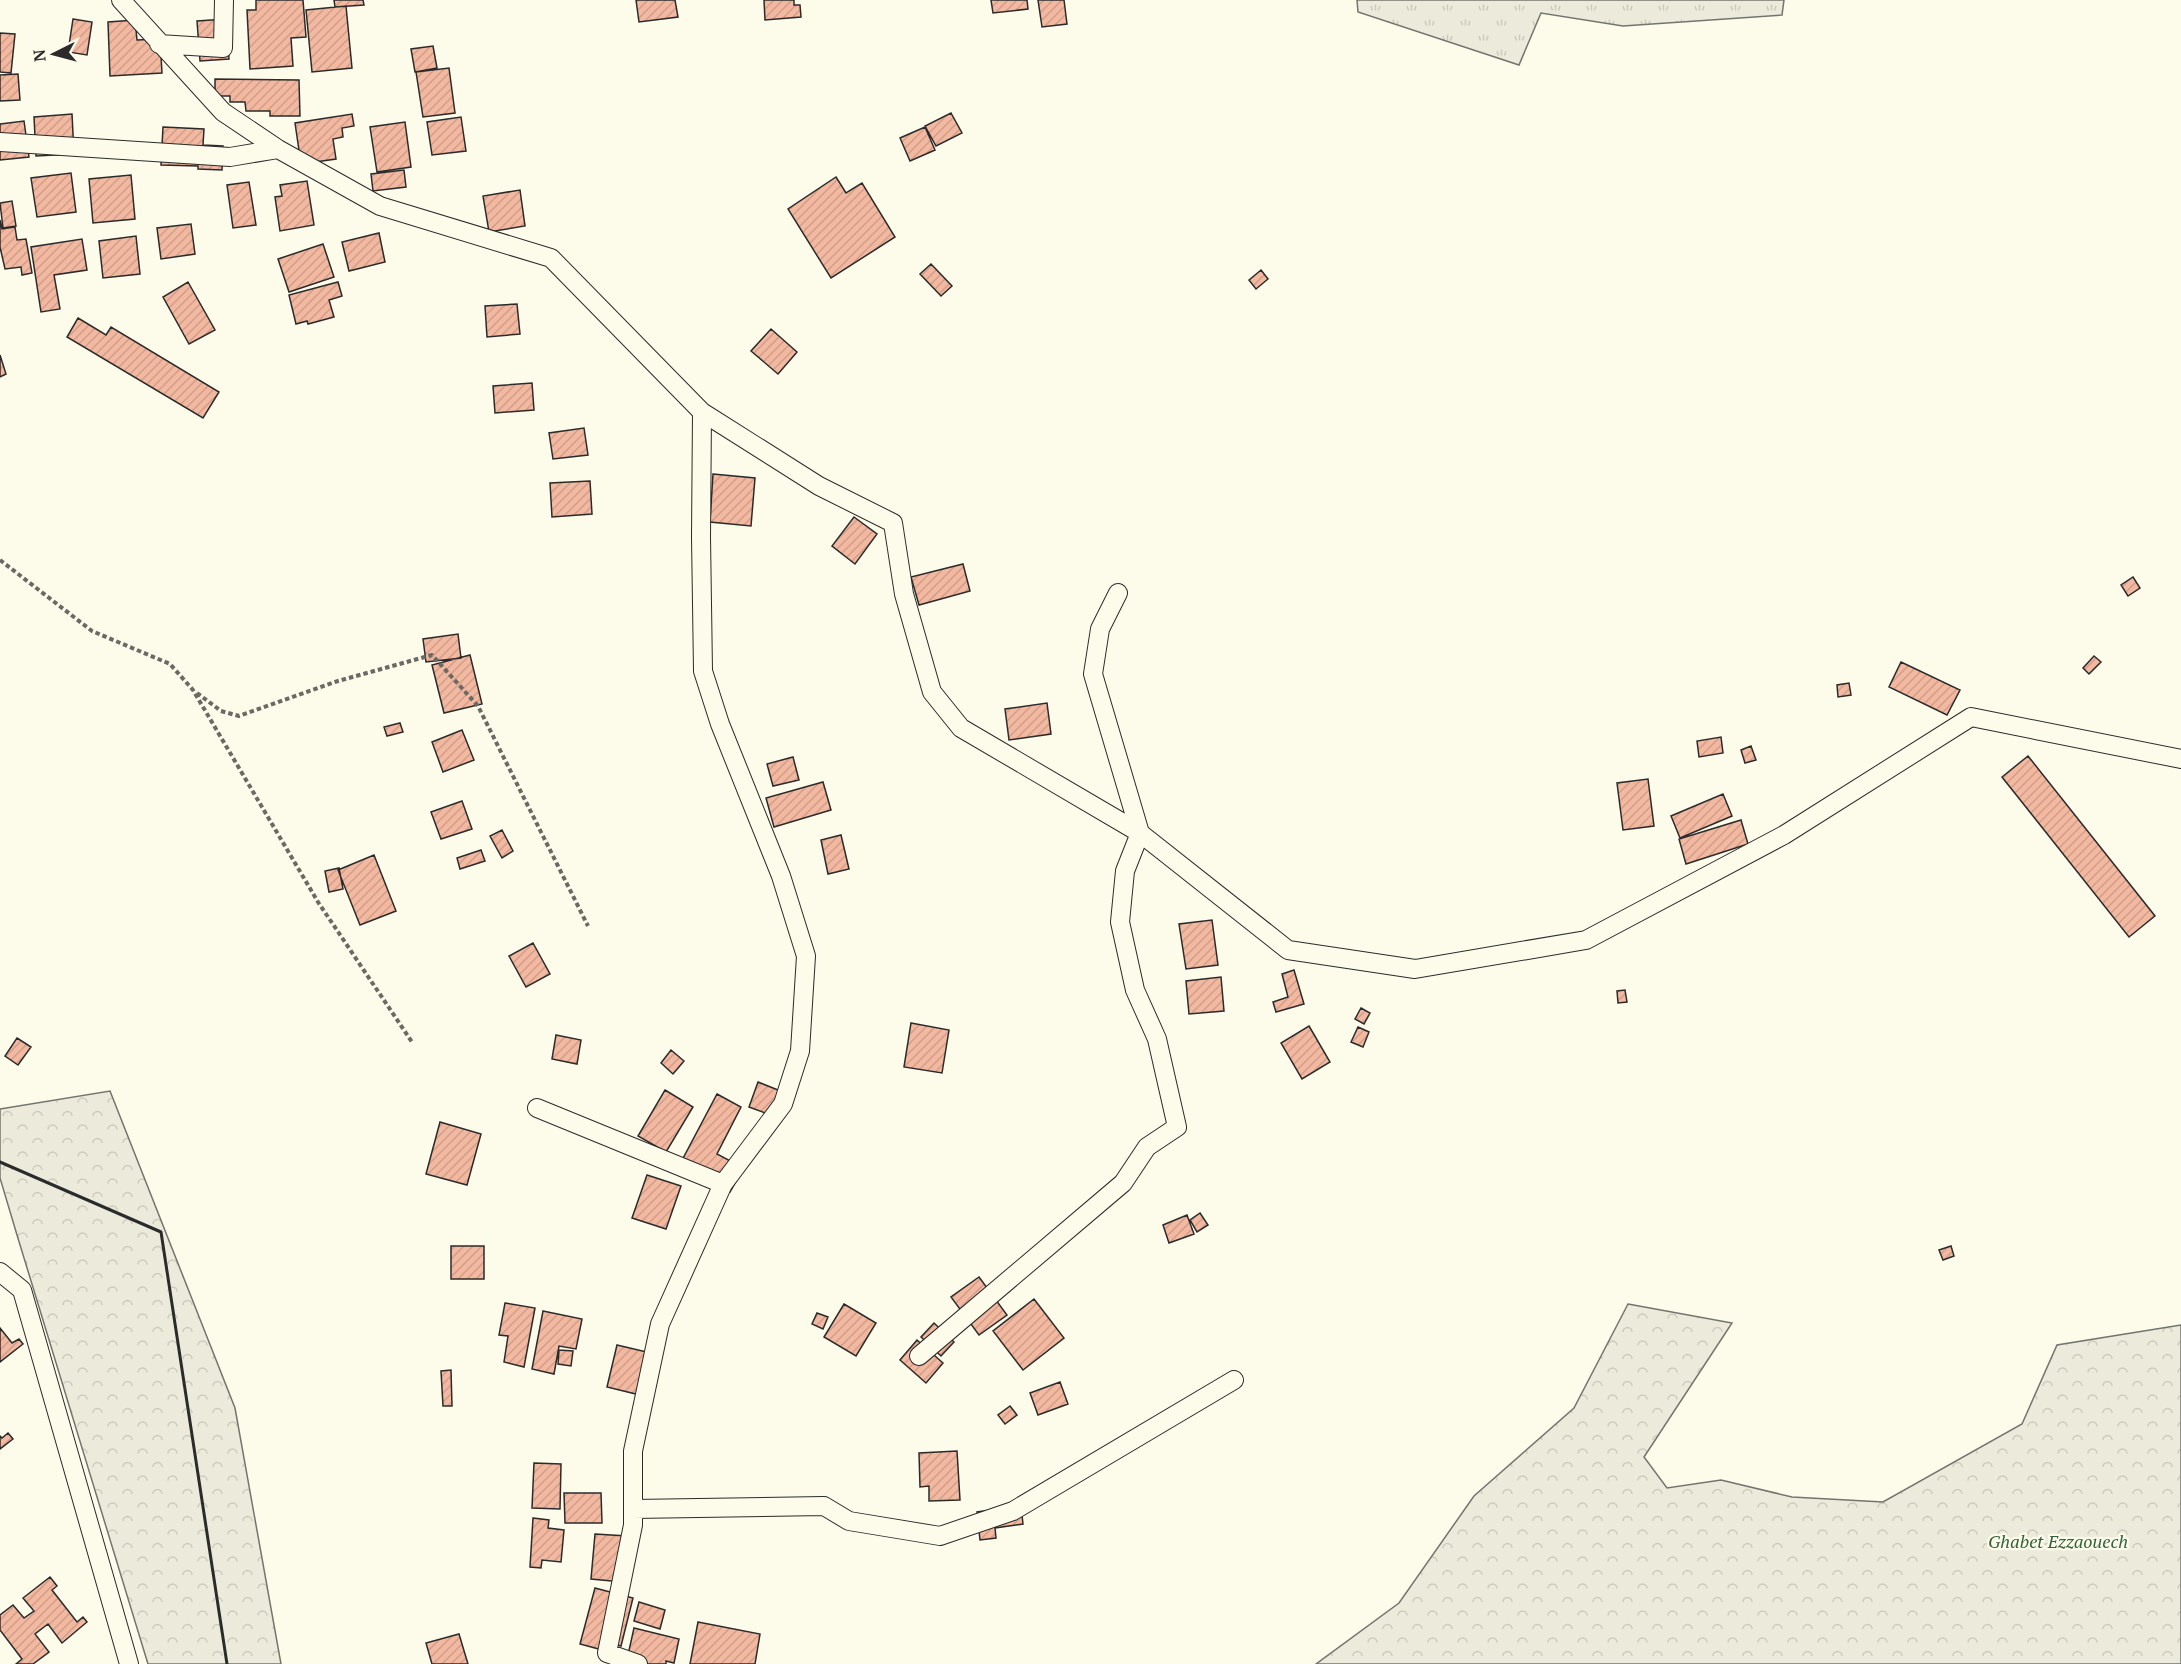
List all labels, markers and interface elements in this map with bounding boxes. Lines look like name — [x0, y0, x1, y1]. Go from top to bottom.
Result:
north arrow — [24, 24, 84, 84]
text: N — [28, 48, 51, 63]
park label: Ghabet Ezzaouech — [1988, 1529, 2128, 1553]

